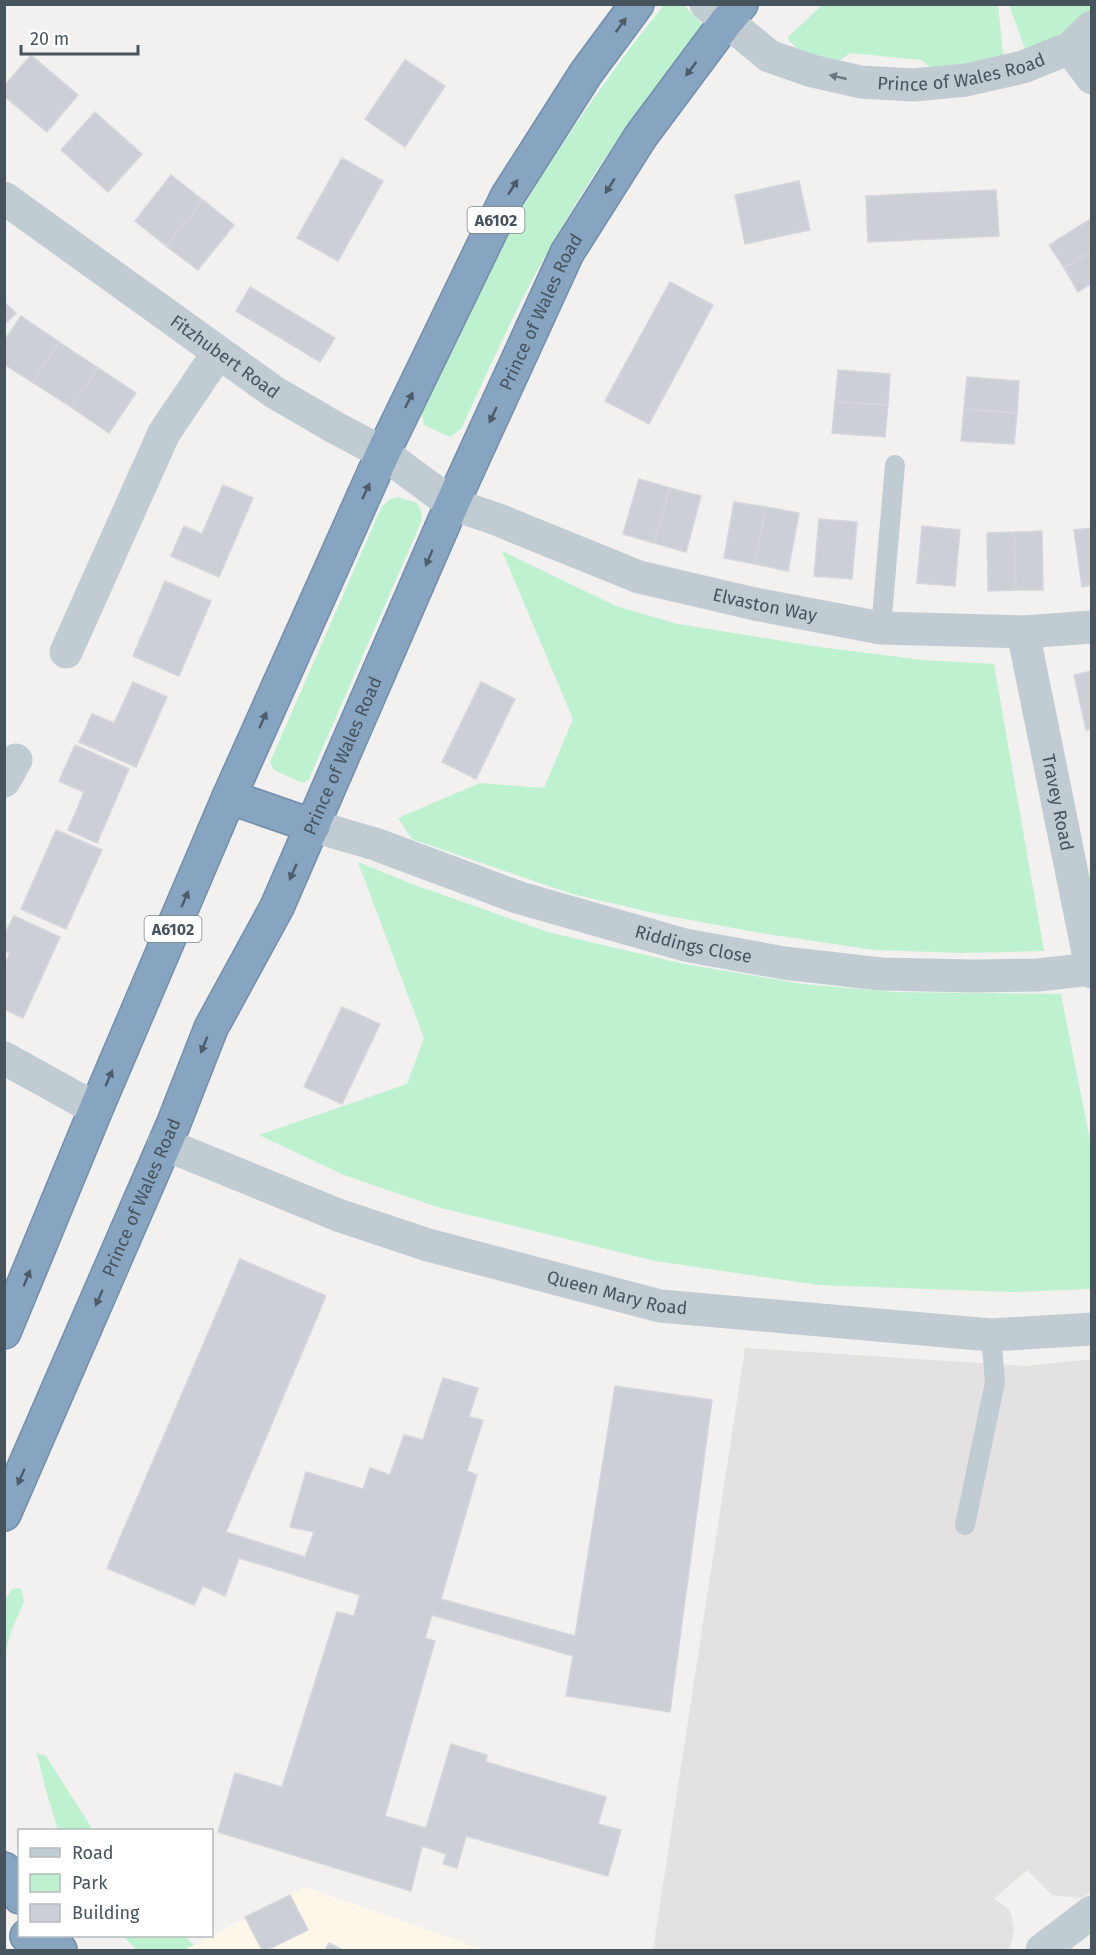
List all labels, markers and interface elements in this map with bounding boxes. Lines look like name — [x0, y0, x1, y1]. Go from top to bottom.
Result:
scale bar — [21, 18, 138, 56]
one-way arrow — [615, 18, 627, 34]
text: 20 m — [30, 28, 69, 50]
street label: Prince of Wales Road — [877, 48, 1048, 96]
one-way arrow — [685, 60, 697, 76]
one-way arrow — [829, 71, 847, 81]
one-way arrow — [604, 178, 615, 194]
one-way arrow — [507, 180, 519, 196]
road number: A6102 — [468, 207, 524, 233]
street label: Prince of Wales Road — [495, 230, 587, 394]
street label: Fitzhubert Road — [166, 310, 284, 403]
one-way arrow — [404, 392, 413, 409]
one-way arrow — [488, 407, 497, 424]
one-way arrow — [361, 482, 370, 499]
one-way arrow — [423, 549, 433, 567]
street label: Elvaston Way — [710, 584, 819, 627]
street label: Prince of Wales Road — [299, 673, 387, 838]
one-way arrow — [259, 711, 268, 729]
street label: Travey Road — [1037, 752, 1078, 853]
one-way arrow — [288, 863, 298, 881]
one-way arrow — [181, 890, 191, 908]
road number: A6102 — [144, 916, 201, 942]
street label: Riddings Close — [632, 920, 754, 968]
one-way arrow — [199, 1037, 209, 1055]
one-way arrow — [104, 1069, 114, 1087]
street label: Prince of Wales Road — [97, 1115, 185, 1280]
street label: Queen Mary Road — [544, 1266, 688, 1319]
one-way arrow — [23, 1269, 32, 1287]
one-way arrow — [93, 1289, 103, 1307]
one-way arrow — [16, 1468, 26, 1486]
legend — [18, 1829, 213, 1937]
text: Road — [72, 1842, 114, 1864]
text: Park — [72, 1872, 108, 1894]
text: Building — [72, 1902, 140, 1924]

